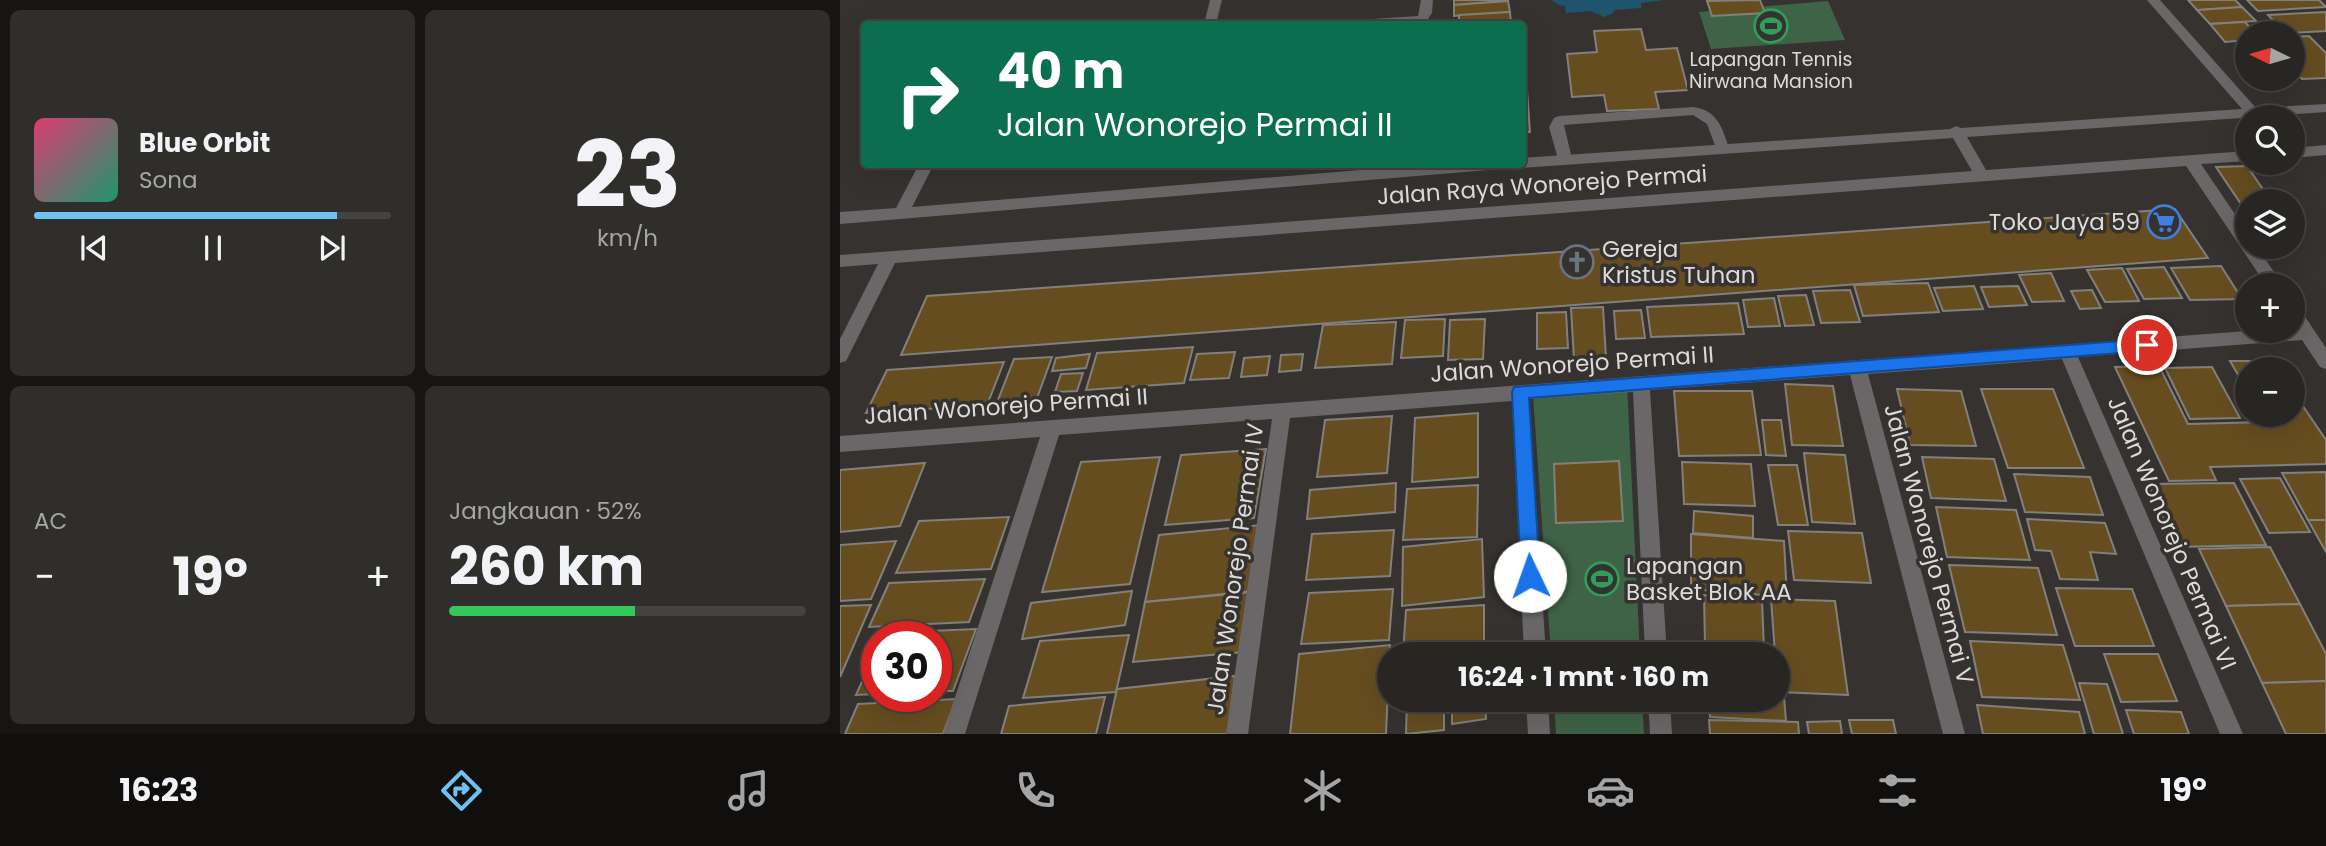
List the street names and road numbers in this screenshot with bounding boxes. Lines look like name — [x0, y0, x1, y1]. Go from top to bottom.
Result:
street label: Jalan Raya Wonorejo Permai — [1376, 157, 1708, 213]
street label: Jalan Wonorejo Permai II — [1429, 338, 1715, 390]
street label: Jalan Wonorejo Permai II — [863, 380, 1149, 432]
street label: Jalan Wonorejo Permai VI — [2100, 391, 2244, 675]
street label: Jalan Wonorejo Permai V — [1876, 400, 1982, 688]
street label: Jalan Wonorejo Permai IV — [1199, 421, 1271, 717]

